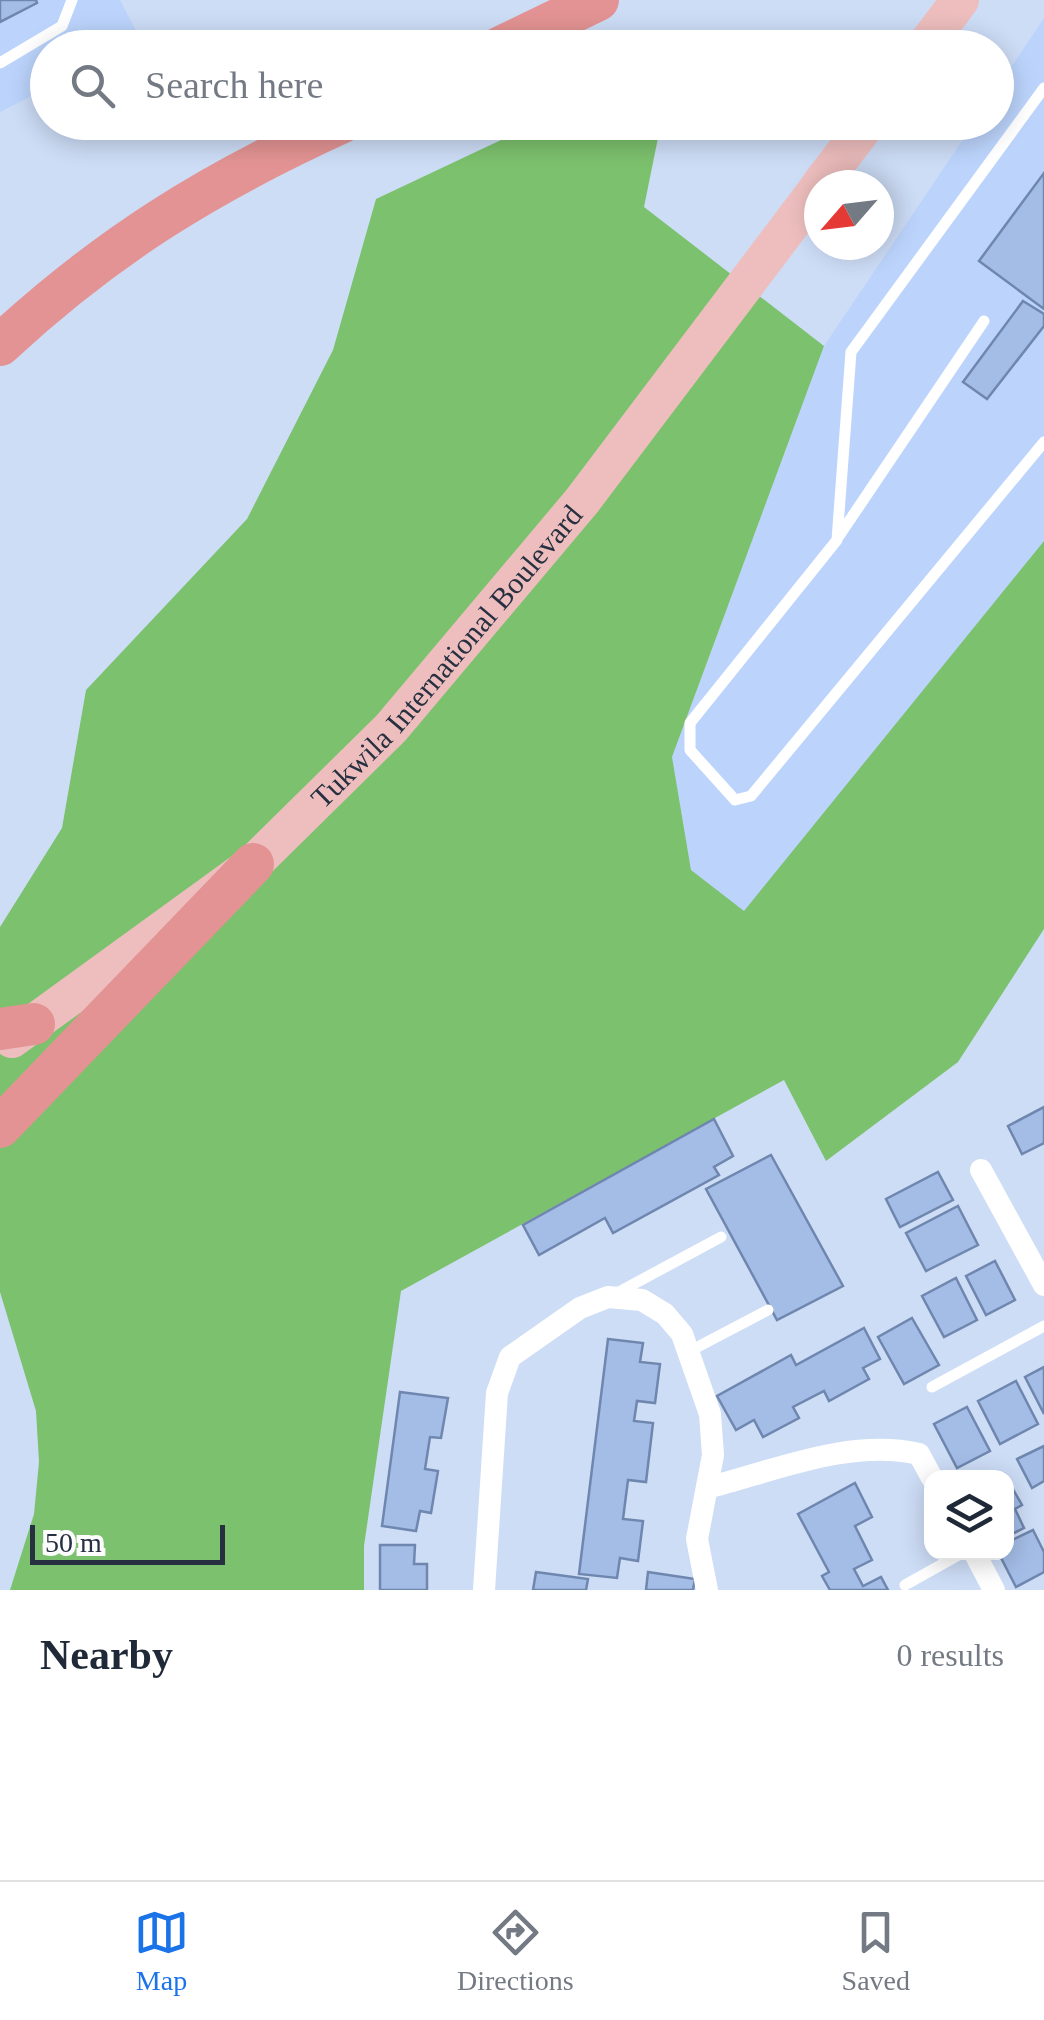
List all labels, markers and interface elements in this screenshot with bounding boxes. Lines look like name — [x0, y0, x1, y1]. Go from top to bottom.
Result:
search box — [30, 30, 1014, 140]
icon: search — [65, 58, 120, 113]
text: Search here — [145, 64, 323, 106]
north arrow — [804, 170, 894, 260]
street label: Tukwila International Boulevard — [304, 498, 588, 814]
map controls — [924, 1470, 1014, 1560]
button: layers — [924, 1470, 1014, 1560]
scale bar — [30, 1520, 225, 1564]
text: 50 m — [45, 1527, 102, 1558]
text: Nearby — [40, 1632, 173, 1678]
text: 0 results — [896, 1637, 1004, 1673]
tab: Map — [134, 1905, 189, 1997]
tab: Directions — [457, 1905, 574, 1997]
tab: Saved — [842, 1905, 910, 1997]

